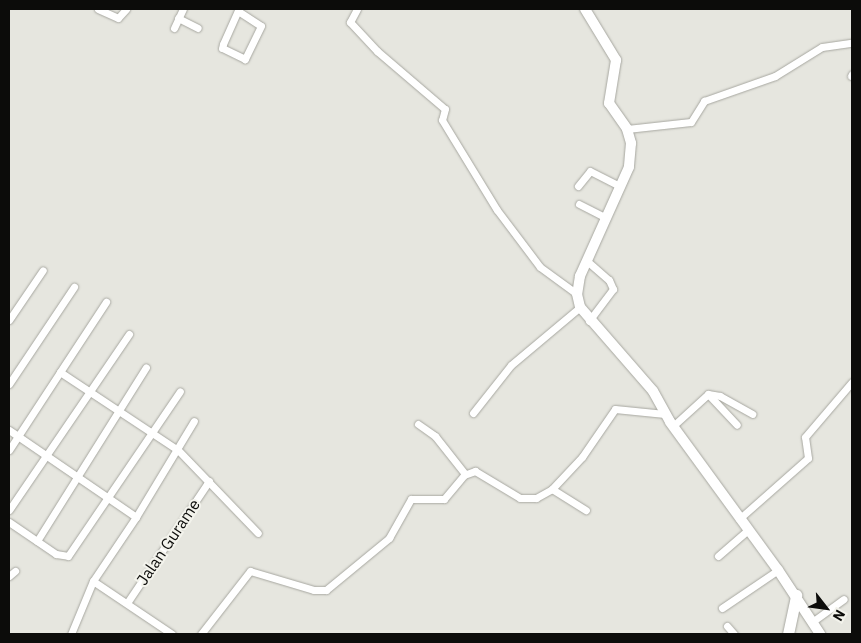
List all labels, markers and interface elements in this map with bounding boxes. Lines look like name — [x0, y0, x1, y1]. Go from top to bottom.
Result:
street label: Jalan Gurame — [132, 495, 204, 589]
north arrow — [801, 583, 851, 633]
text: N — [829, 607, 849, 624]

